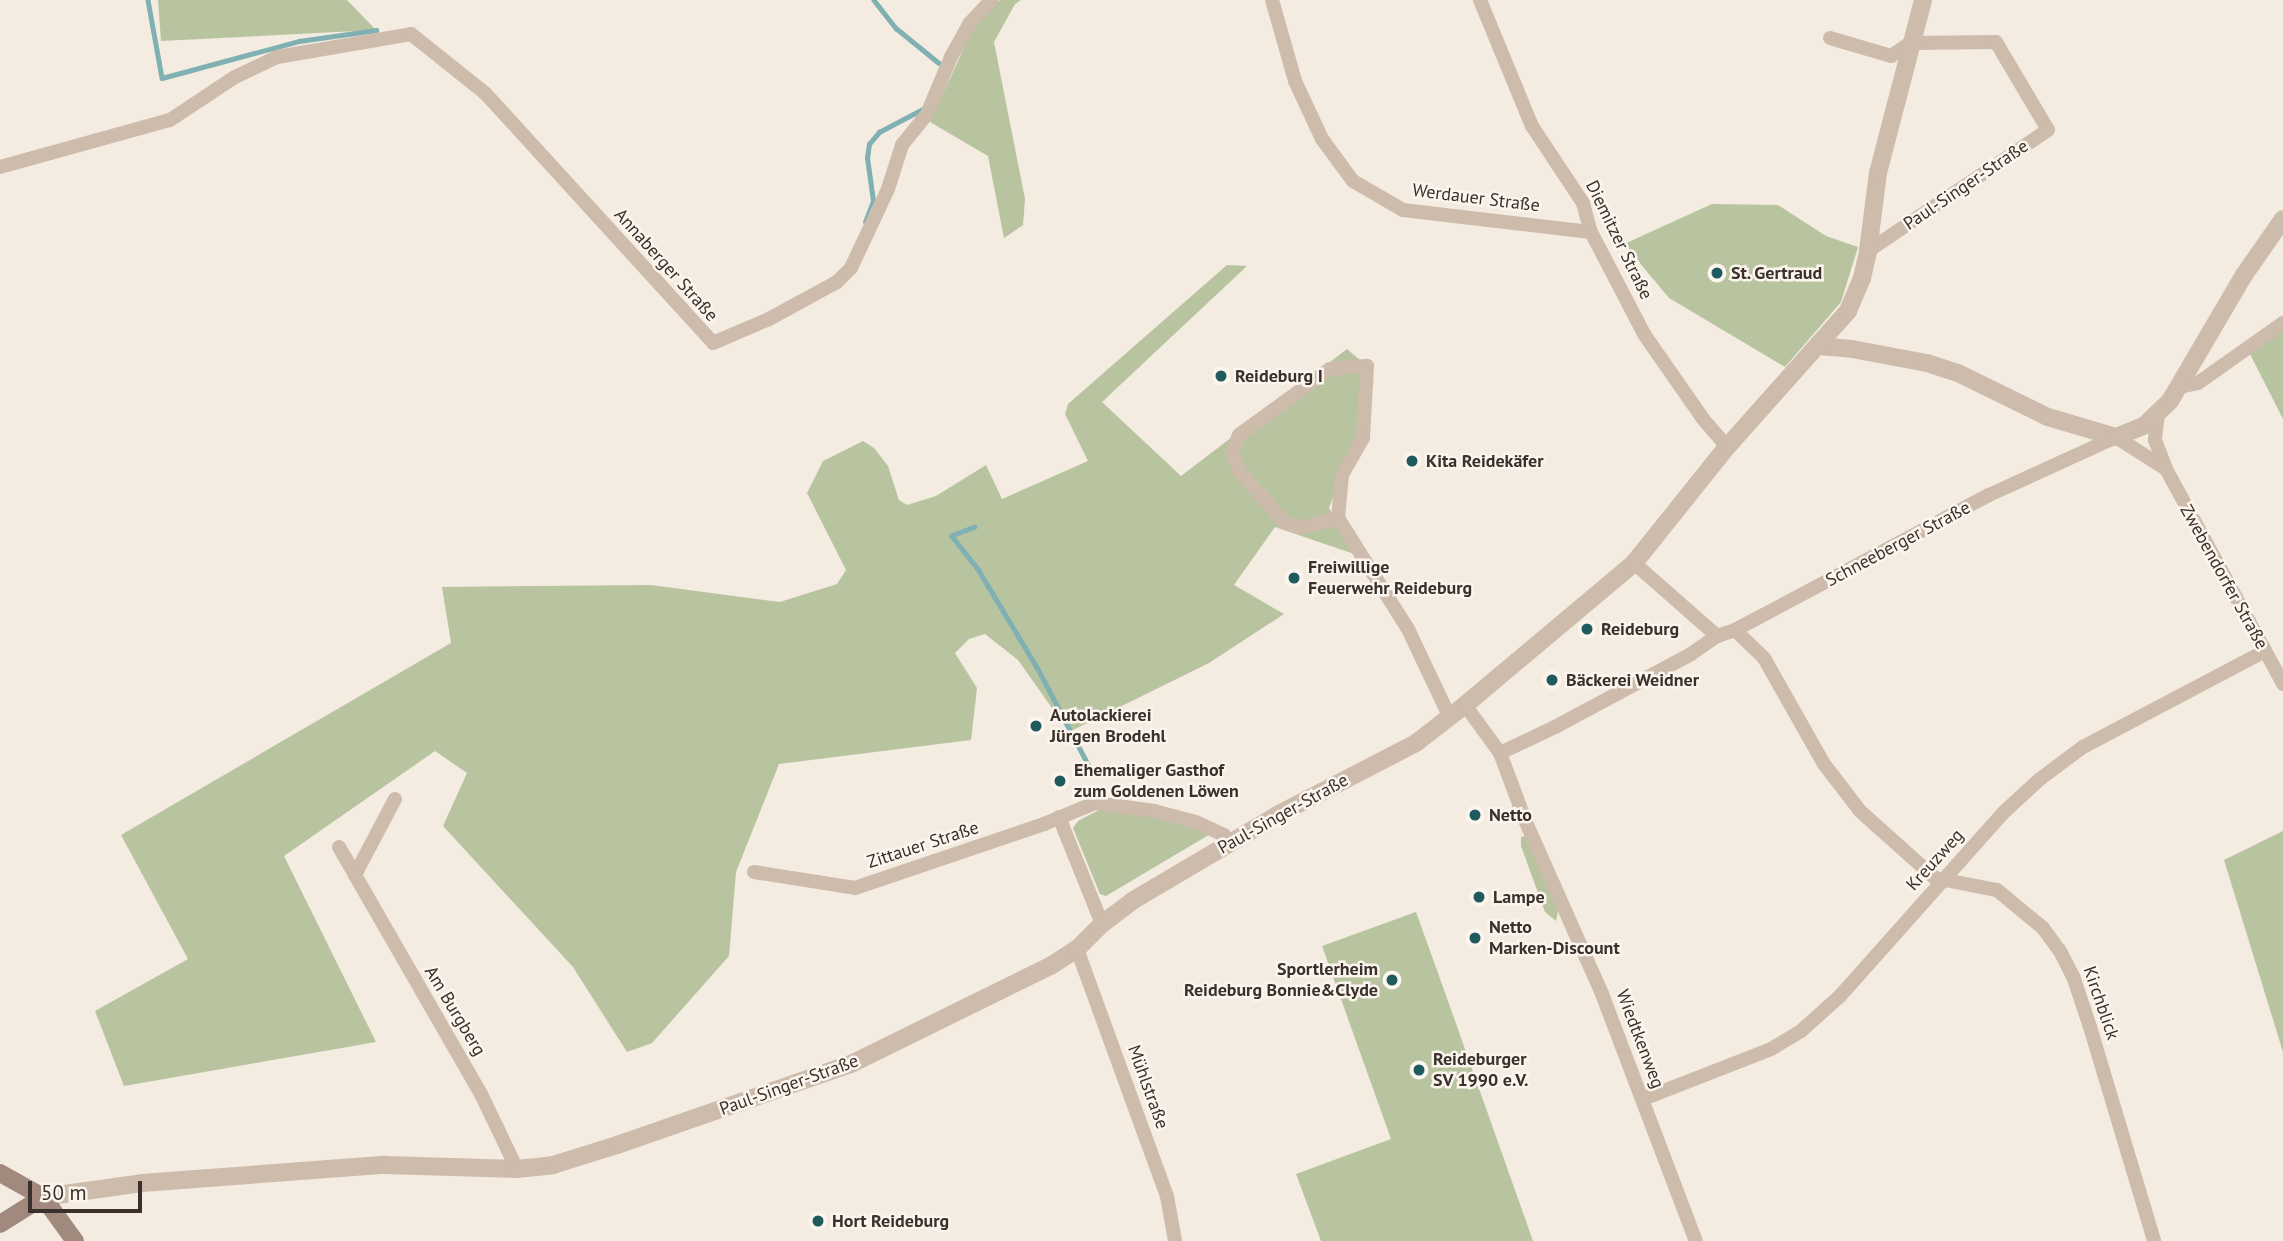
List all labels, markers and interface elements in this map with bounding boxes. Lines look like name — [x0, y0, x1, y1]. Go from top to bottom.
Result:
street label: Paul-Singer-Straße — [1899, 135, 2033, 235]
street label: Diemitzer Straße — [1581, 177, 1657, 303]
street label: Werdauer Straße — [1411, 179, 1541, 217]
street label: Annaberger Straße — [610, 204, 722, 326]
place label: St. Gertraud — [1731, 262, 1824, 284]
marker: St. Gertraud — [1709, 265, 1725, 281]
place label: Reideburg I — [1235, 365, 1323, 387]
marker: Reideburg I — [1213, 368, 1229, 384]
place label: Kita Reidekäfer — [1426, 450, 1543, 472]
marker: Kita Reidekäfer — [1404, 453, 1420, 469]
street label: Schneeberger Straße — [1822, 497, 1974, 591]
street label: Zwebendorfer Straße — [2175, 501, 2273, 653]
place label: Freiwillige Feuerwehr Reideburg — [1308, 557, 1472, 600]
marker: Freiwillige Feuerwehr Reideburg — [1286, 570, 1302, 586]
place label: Reideburg — [1601, 618, 1679, 640]
marker: Reideburg — [1579, 621, 1595, 637]
place label: Bäckerei Weidner — [1566, 669, 1700, 691]
marker: Bäckerei Weidner — [1544, 672, 1560, 688]
place label: Autolackierei Jürgen Brodehl — [1050, 705, 1166, 748]
marker: Autolackierei Jürgen Brodehl — [1028, 718, 1044, 734]
place label: Ehemaliger Gasthof zum Goldenen Löwen — [1074, 760, 1239, 802]
street label: Paul-Singer-Straße — [1214, 769, 1352, 859]
marker: Ehemaliger Gasthof zum Goldenen Löwen — [1052, 773, 1068, 789]
place label: Netto — [1489, 804, 1532, 826]
marker: Netto — [1467, 807, 1483, 823]
street label: Zittauer Straße — [864, 817, 982, 873]
street label: Kreuzweg — [1902, 825, 1968, 895]
place label: Lampe — [1493, 886, 1545, 908]
marker: Lampe — [1471, 889, 1487, 905]
place label: Netto Marken-Discount — [1489, 917, 1620, 960]
marker: Netto Marken-Discount — [1467, 930, 1483, 946]
place label: Sportlerheim Reideburg Bonnie&Clyde — [1184, 959, 1378, 1002]
street label: Am Burgberg — [420, 962, 490, 1060]
street label: Kirchblick — [2078, 963, 2124, 1043]
marker: Sportlerheim Reideburg Bonnie&Clyde — [1384, 972, 1400, 988]
street label: Wiedtkenweg — [1611, 987, 1669, 1091]
street label: Mühlstraße — [1123, 1042, 1173, 1132]
place label: Reideburger SV 1990 e.V. — [1433, 1049, 1529, 1092]
street label: Paul-Singer-Straße — [717, 1050, 861, 1120]
marker: Reideburger SV 1990 e.V. — [1411, 1062, 1427, 1078]
scale bar — [32, 1168, 145, 1212]
text: 50 m — [41, 1179, 87, 1206]
place label: Hort Reideburg — [832, 1210, 949, 1232]
marker: Hort Reideburg — [810, 1213, 826, 1229]

